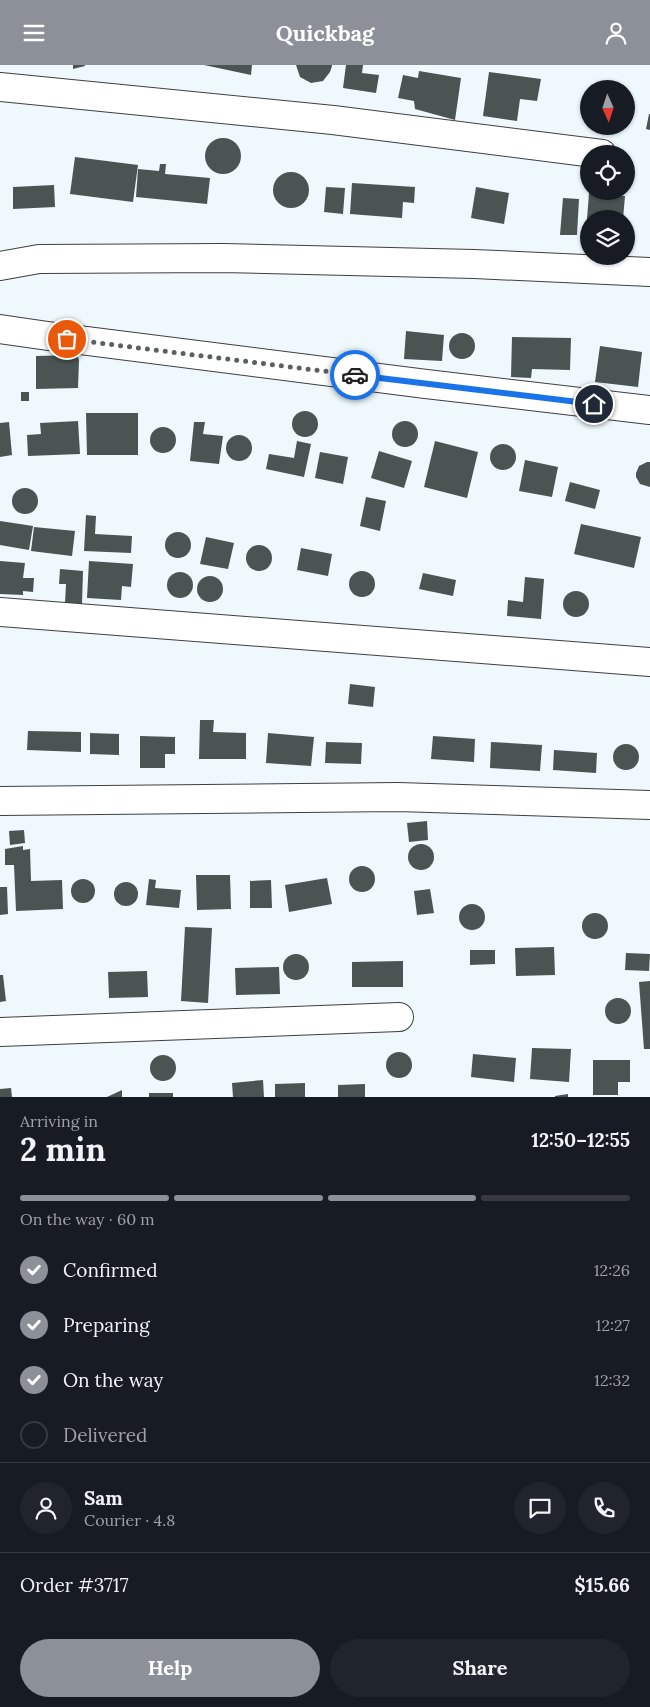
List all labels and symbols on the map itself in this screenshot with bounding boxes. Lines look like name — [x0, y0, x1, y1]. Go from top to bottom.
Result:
north arrow — [580, 80, 635, 135]
pin — [46, 318, 88, 360]
courier — [330, 350, 380, 400]
pin — [573, 383, 615, 425]

